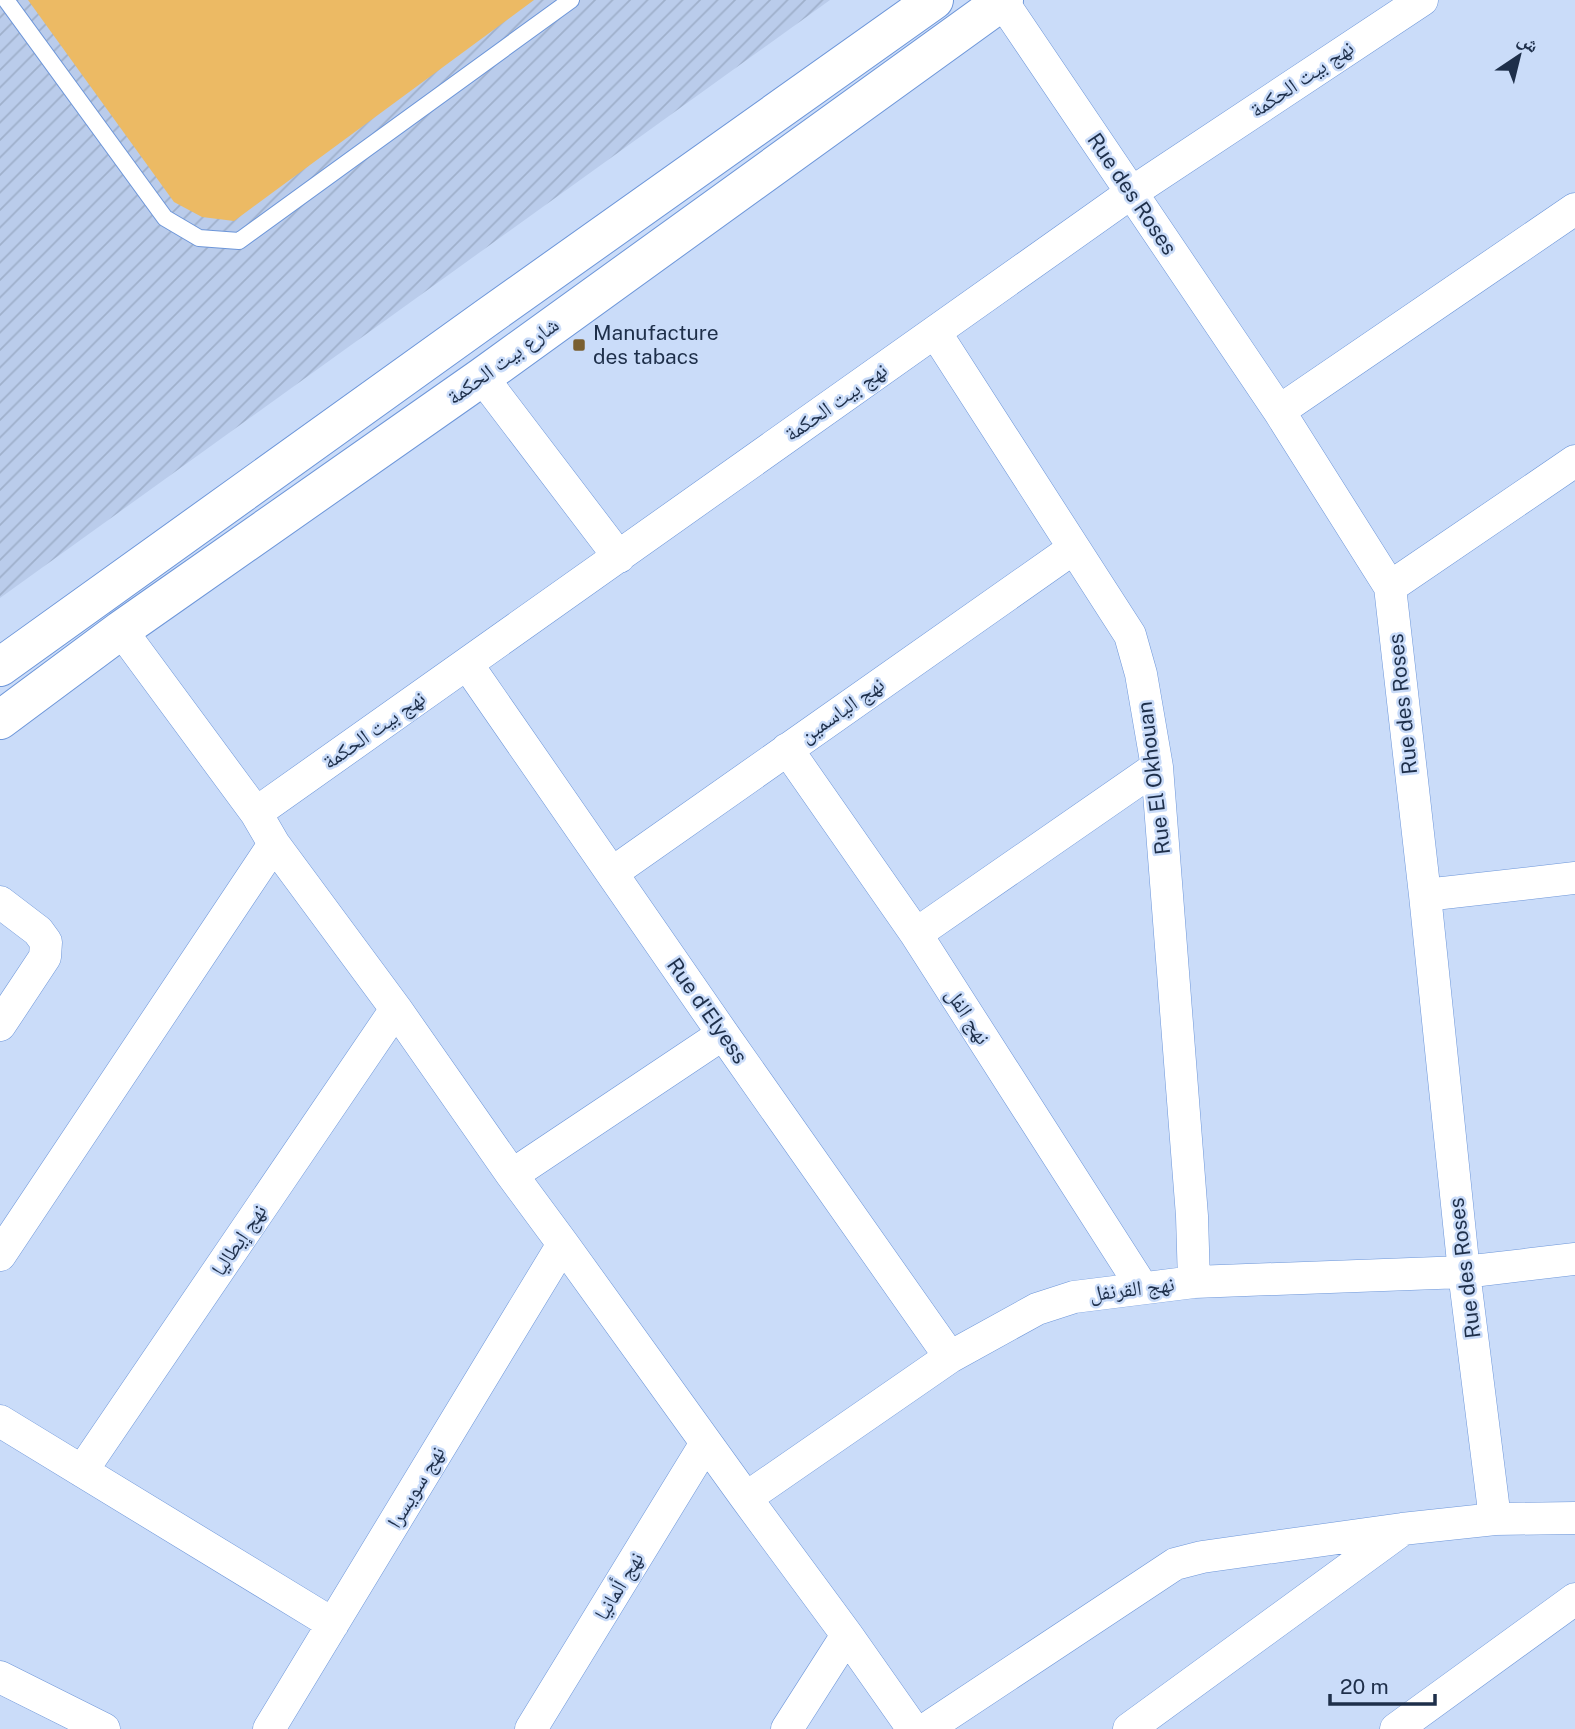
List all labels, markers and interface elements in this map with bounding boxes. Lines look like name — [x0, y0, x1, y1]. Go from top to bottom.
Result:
north arrow — [1484, 21, 1554, 91]
text: ش — [1514, 27, 1543, 58]
street label: نهج بيت الحكمة — [1245, 35, 1359, 123]
street label: Rue des Roses — [1082, 128, 1182, 259]
street label: شارع بيت الحكمة — [442, 312, 564, 410]
place label: Manufacture des tabacs — [593, 320, 719, 369]
marker: Manufacture des tabacs — [571, 337, 587, 353]
street label: نهج بيت الحكمة — [780, 357, 892, 447]
street label: Rue des Roses — [1383, 632, 1422, 776]
street label: نهج الياسمين — [795, 671, 889, 749]
street label: نهج بيت الحكمة — [318, 685, 430, 775]
street label: Rue El Okhouan — [1132, 700, 1175, 856]
street label: Rue d'Elyess — [662, 953, 753, 1068]
street label: نهج الفل — [940, 983, 996, 1049]
street label: Rue des Roses — [1443, 1196, 1486, 1340]
street label: نهج إيطاليا — [206, 1199, 273, 1281]
street label: نهج القرنفل — [1088, 1271, 1176, 1307]
street label: نهج سويسرا — [381, 1441, 451, 1533]
street label: نهج ألمانيا — [589, 1547, 649, 1625]
scale bar — [1330, 1662, 1435, 1706]
text: 20 m — [1340, 1674, 1389, 1699]

